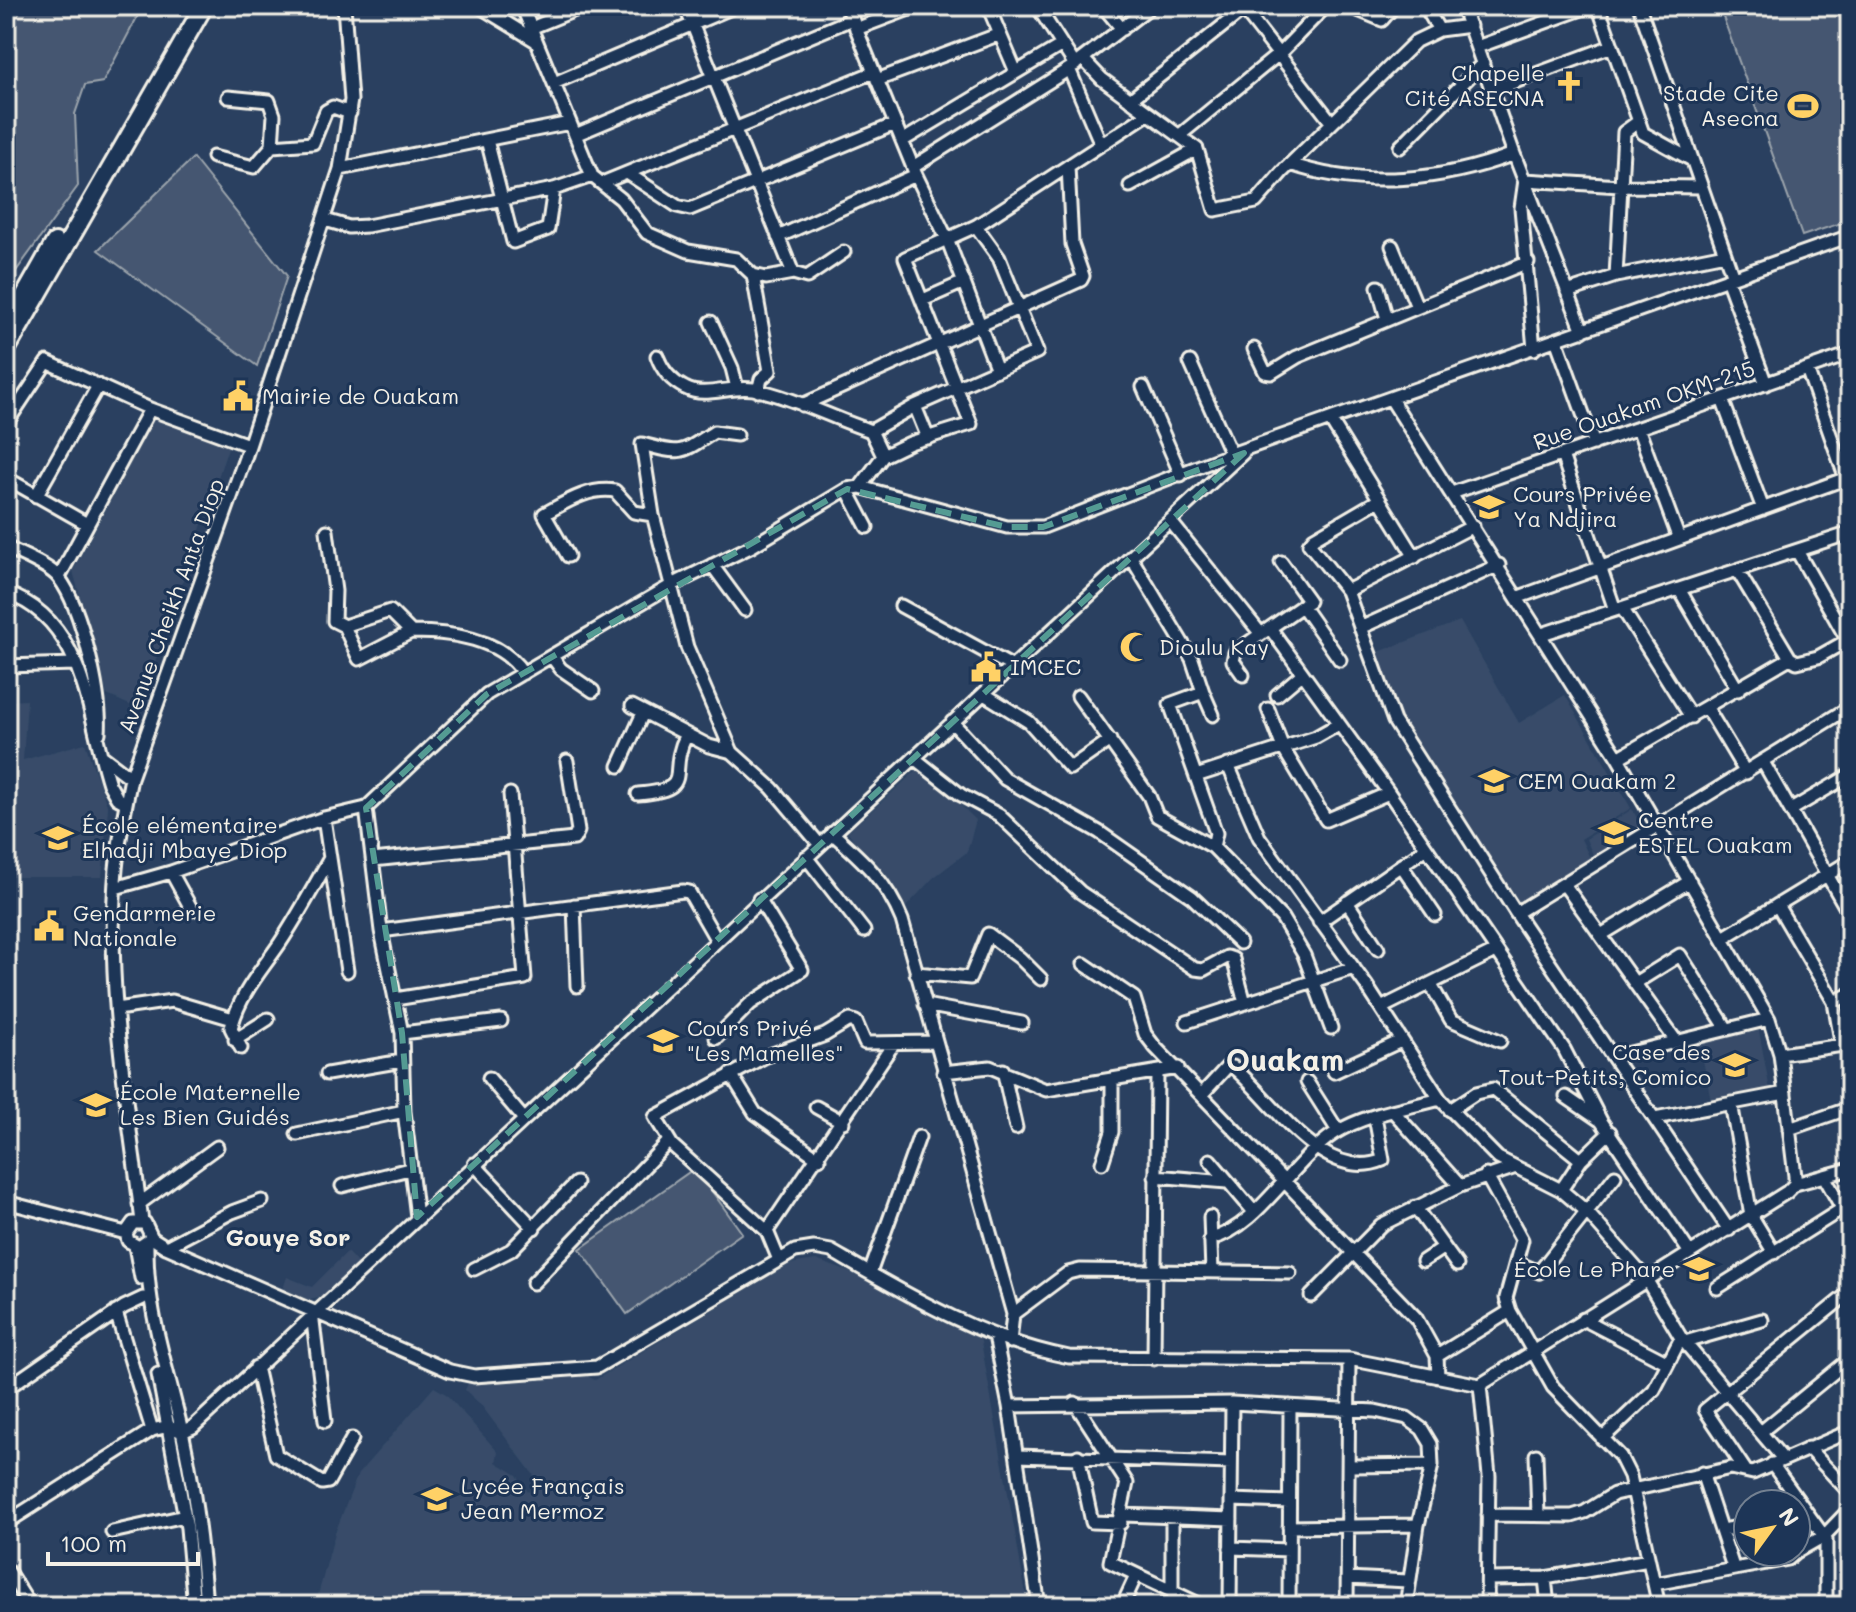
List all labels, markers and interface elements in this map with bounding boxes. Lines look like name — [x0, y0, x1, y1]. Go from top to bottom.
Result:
place label: Chapelle Cité ASECNA — [1405, 58, 1545, 112]
church icon: Chapelle Cité ASECNA — [1552, 69, 1586, 103]
place label: Stade Cite Asecna — [1663, 78, 1779, 132]
sports icon: Stade Cite Asecna — [1786, 89, 1820, 123]
street label: Rue Ouakam OKM-215 — [1529, 353, 1758, 456]
public building icon: Mairie de Ouakam — [221, 379, 255, 413]
place label: Mairie de Ouakam — [262, 381, 459, 410]
street label: Avenue Cheikh Anta Diop — [111, 474, 230, 737]
place label: Cours Privée Ya Ndjira — [1513, 479, 1652, 533]
school or university icon: Cours Privée Ya Ndjira — [1472, 490, 1506, 524]
mosque icon: Dioulu Kay — [1118, 630, 1152, 664]
place label: Dioulu Kay — [1159, 632, 1269, 661]
public building icon: IMCEC — [969, 650, 1003, 684]
place label: IMCEC — [1010, 652, 1081, 681]
school or university icon: CEM Ouakam 2 — [1477, 764, 1511, 798]
place label: CEM Ouakam 2 — [1518, 766, 1676, 795]
place label: Centre ESTEL Ouakam — [1638, 805, 1793, 859]
place label: École elémentaire Elhadji Mbaye Diop — [82, 810, 287, 864]
school or university icon: Centre ESTEL Ouakam — [1597, 816, 1631, 850]
school or university icon: École elémentaire Elhadji Mbaye Diop — [41, 821, 75, 855]
place label: Gendarmerie Nationale — [73, 898, 216, 952]
public building icon: Gendarmerie Nationale — [32, 909, 66, 943]
place label: Cours Privé "Les Mamelles" — [687, 1013, 843, 1067]
school or university icon: Cours Privé "Les Mamelles" — [646, 1024, 680, 1058]
place label: Case des Tout-Petits, Comico — [1498, 1037, 1711, 1091]
district label: Ouakam — [1226, 1039, 1344, 1079]
school or university icon: Case des Tout-Petits, Comico — [1718, 1048, 1752, 1082]
place label: École Maternelle Les Bien Guidés — [120, 1077, 301, 1131]
school or university icon: École Maternelle Les Bien Guidés — [79, 1088, 113, 1122]
district label: Gouye Sor — [226, 1221, 350, 1252]
school or university icon: École Le Phare — [1682, 1252, 1716, 1286]
place label: École Le Phare — [1514, 1254, 1675, 1283]
place label: Lycée Français Jean Mermoz — [461, 1471, 625, 1525]
school or university icon: Lycée Français Jean Mermoz — [420, 1482, 454, 1516]
north arrow — [1732, 1488, 1812, 1568]
text: N — [1772, 1502, 1806, 1532]
scale bar — [48, 1516, 198, 1566]
text: 100 m — [60, 1527, 127, 1558]

